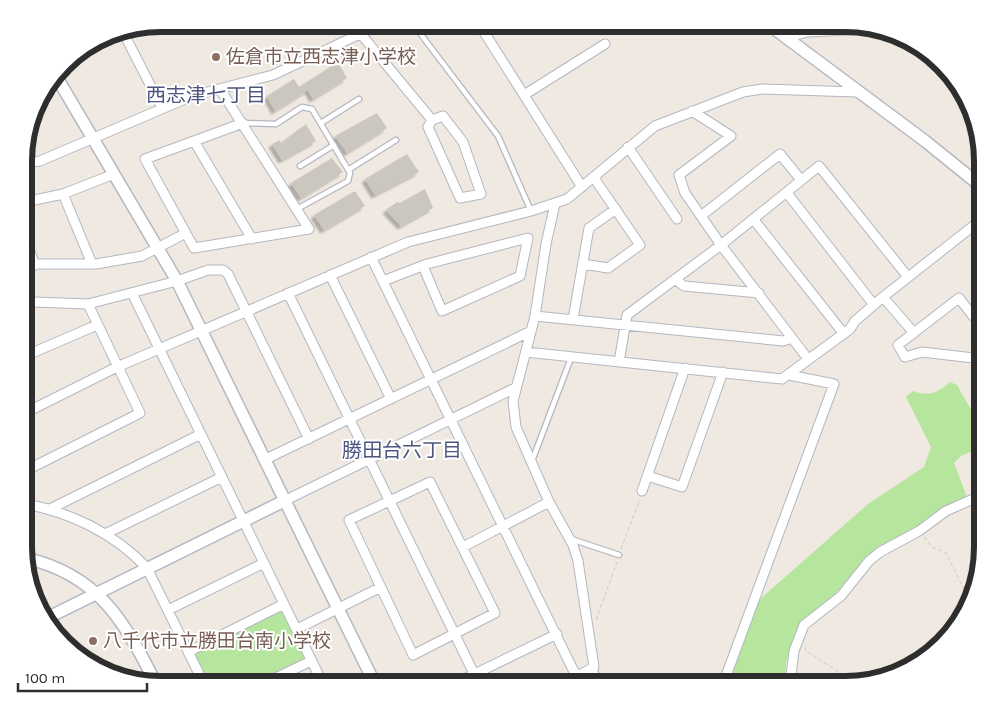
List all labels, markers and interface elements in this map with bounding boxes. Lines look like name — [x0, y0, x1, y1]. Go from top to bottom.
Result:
place label: 佐倉市立西志津小学校 — [226, 46, 416, 68]
marker: 佐倉市立西志津小学校 — [210, 51, 222, 63]
district label: 西志津七丁目 — [146, 84, 266, 107]
district label: 勝田台六丁目 — [342, 439, 462, 462]
place label: 八千代市立勝田台南小学校 — [103, 630, 331, 652]
marker: 八千代市立勝田台南小学校 — [87, 635, 99, 647]
scale bar — [18, 660, 146, 692]
text: 100 m — [25, 669, 65, 687]

